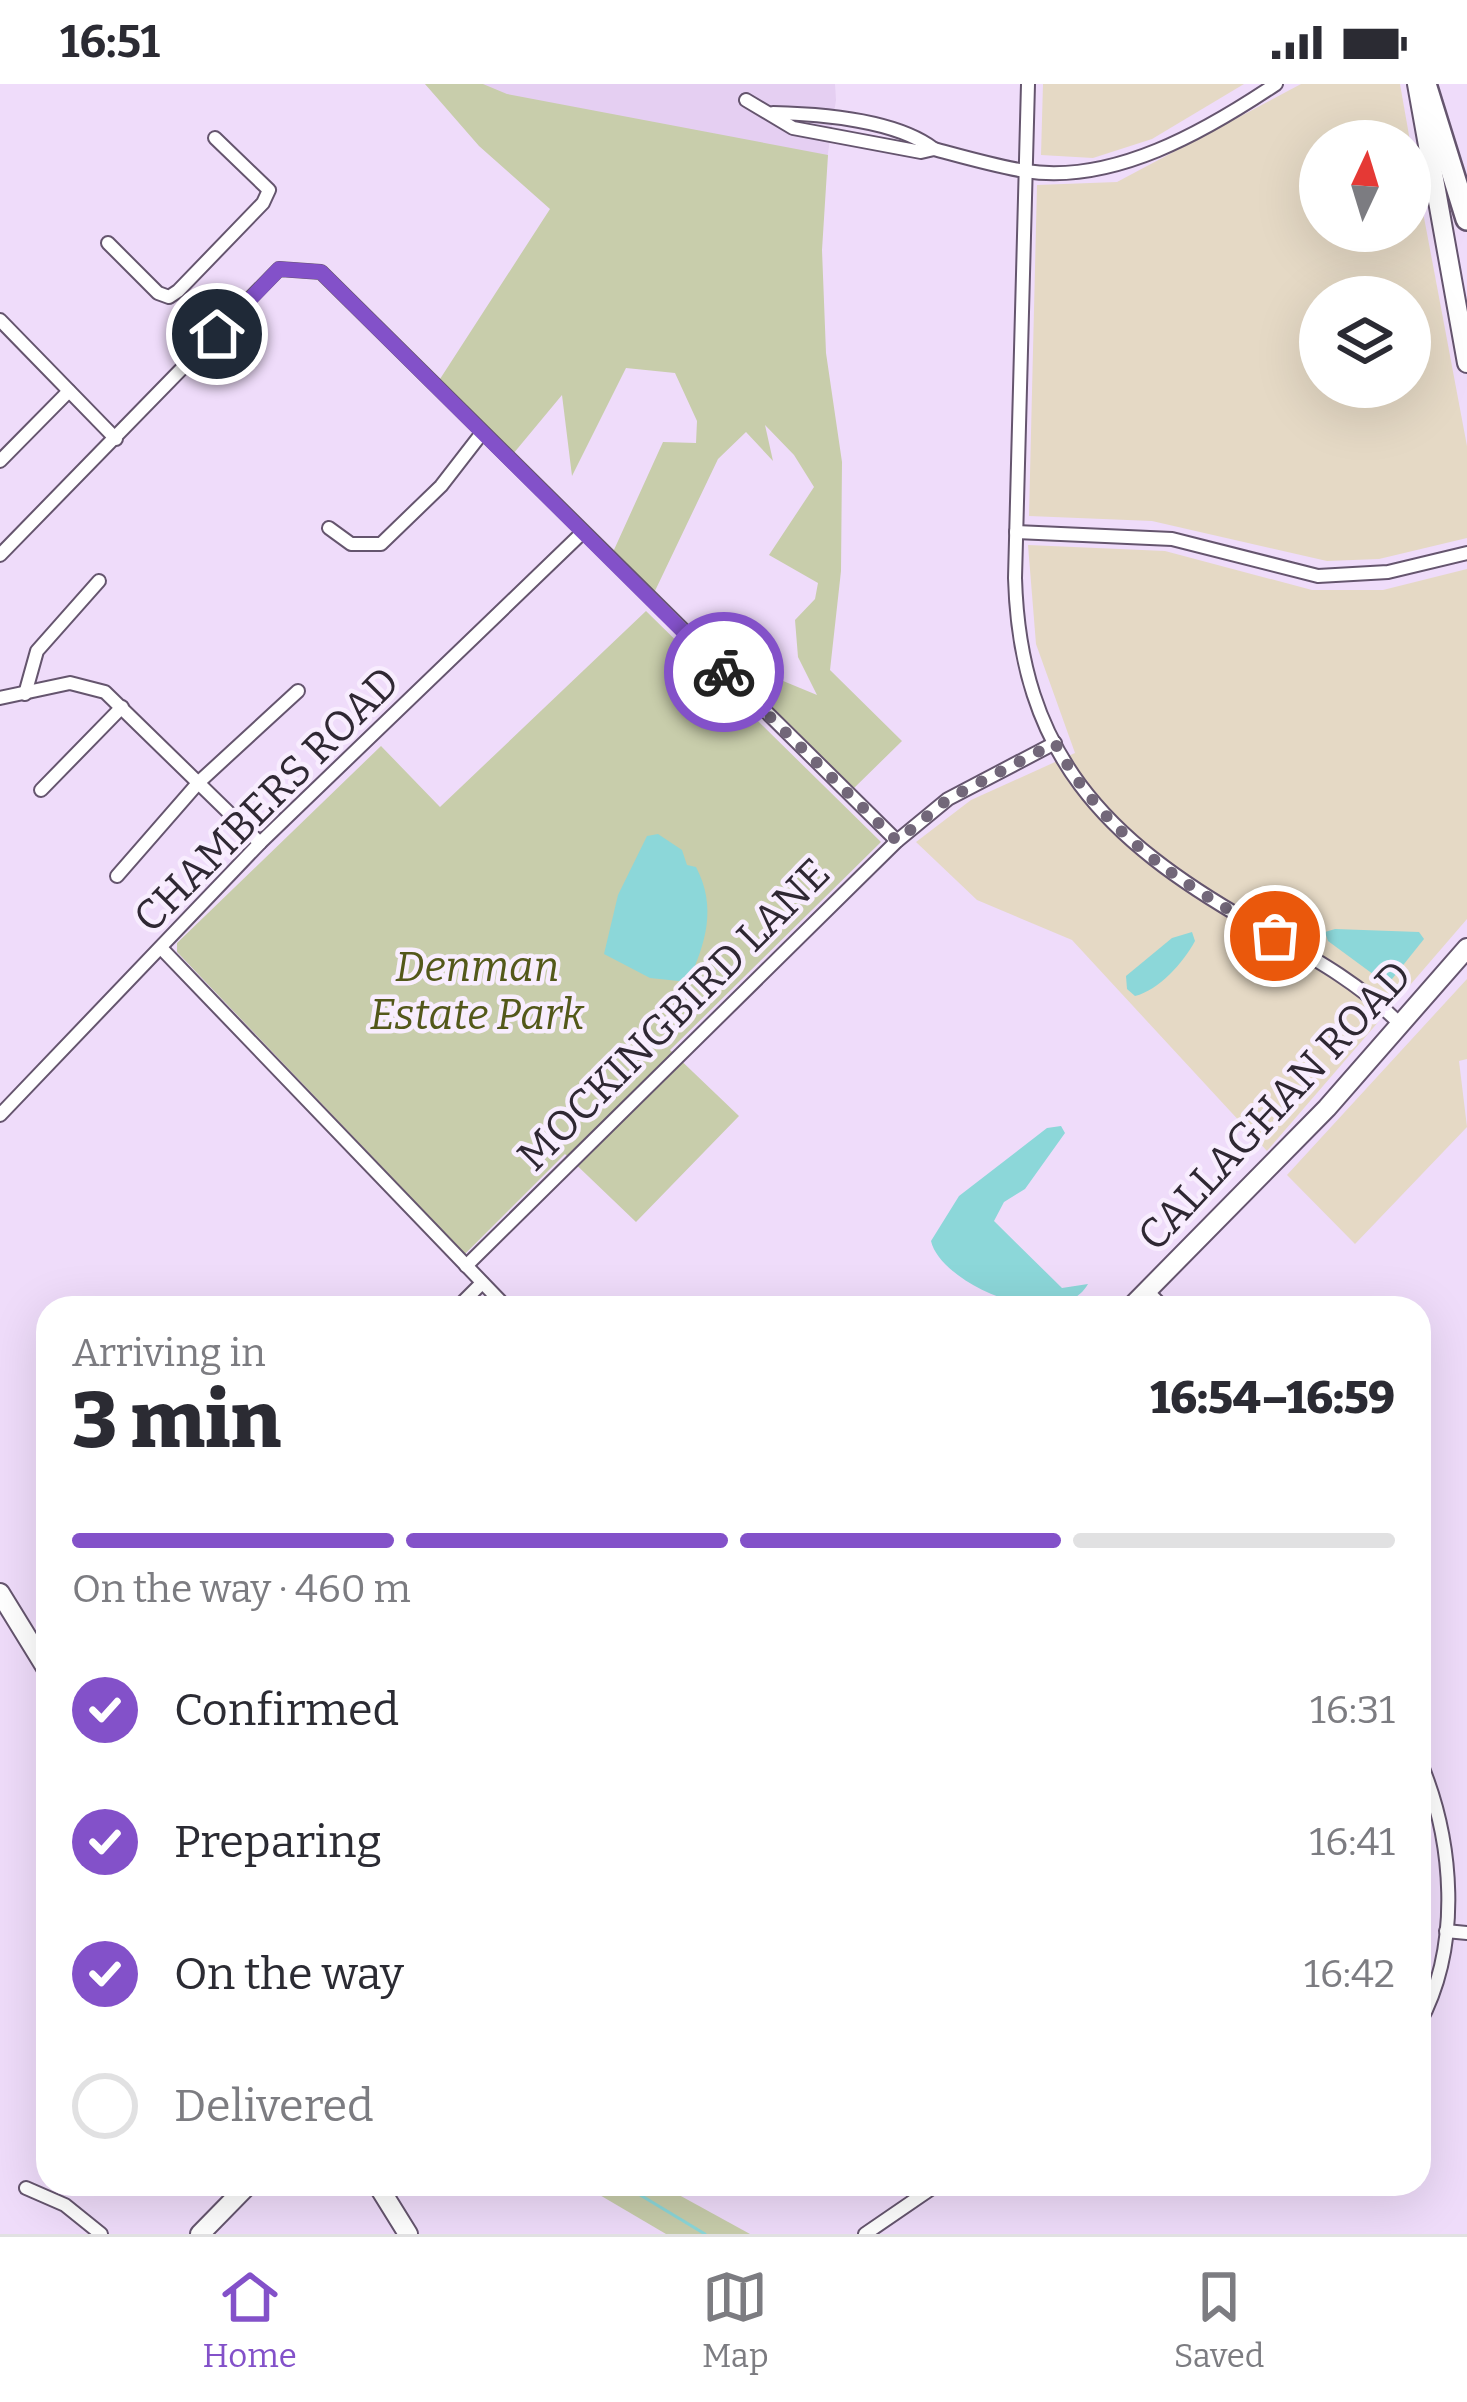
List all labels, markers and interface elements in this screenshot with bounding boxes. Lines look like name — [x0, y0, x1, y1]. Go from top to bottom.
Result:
text: 16:51 — [60, 15, 160, 69]
north arrow — [1299, 120, 1431, 252]
map controls — [1299, 120, 1431, 408]
button: layers — [1299, 276, 1431, 408]
pin — [166, 283, 268, 385]
icon: home — [184, 301, 250, 367]
courier — [664, 612, 784, 732]
icon: bike — [691, 639, 757, 705]
street label: CHAMBERS ROAD — [124, 657, 410, 943]
street label: MOCKINGBIRD LANE — [507, 848, 840, 1181]
pin — [1224, 885, 1326, 987]
icon: bag — [1242, 903, 1308, 969]
park label: Denman Estate Park — [370, 942, 584, 1040]
street label: CALLAGHAN ROAD — [1128, 951, 1422, 1261]
text: Arriving in — [72, 1330, 266, 1376]
text: 16:54–16:59 — [1150, 1371, 1395, 1425]
text: 3 min — [72, 1374, 281, 1468]
text: On the way · 460 m — [72, 1566, 411, 1612]
icon: check — [72, 1677, 138, 1743]
text: Confirmed — [174, 1683, 399, 1737]
text: 16:31 — [1310, 1687, 1395, 1733]
icon: check — [72, 1809, 138, 1875]
text: Preparing — [174, 1815, 382, 1869]
text: 16:41 — [1309, 1819, 1395, 1865]
icon: check — [72, 1941, 138, 2007]
text: On the way — [174, 1947, 404, 2001]
text: 16:42 — [1304, 1951, 1395, 1997]
text: Delivered — [174, 2079, 374, 2133]
tab: Home — [203, 2264, 297, 2376]
tab: Map — [702, 2264, 769, 2376]
tab: Saved — [1174, 2264, 1264, 2376]

